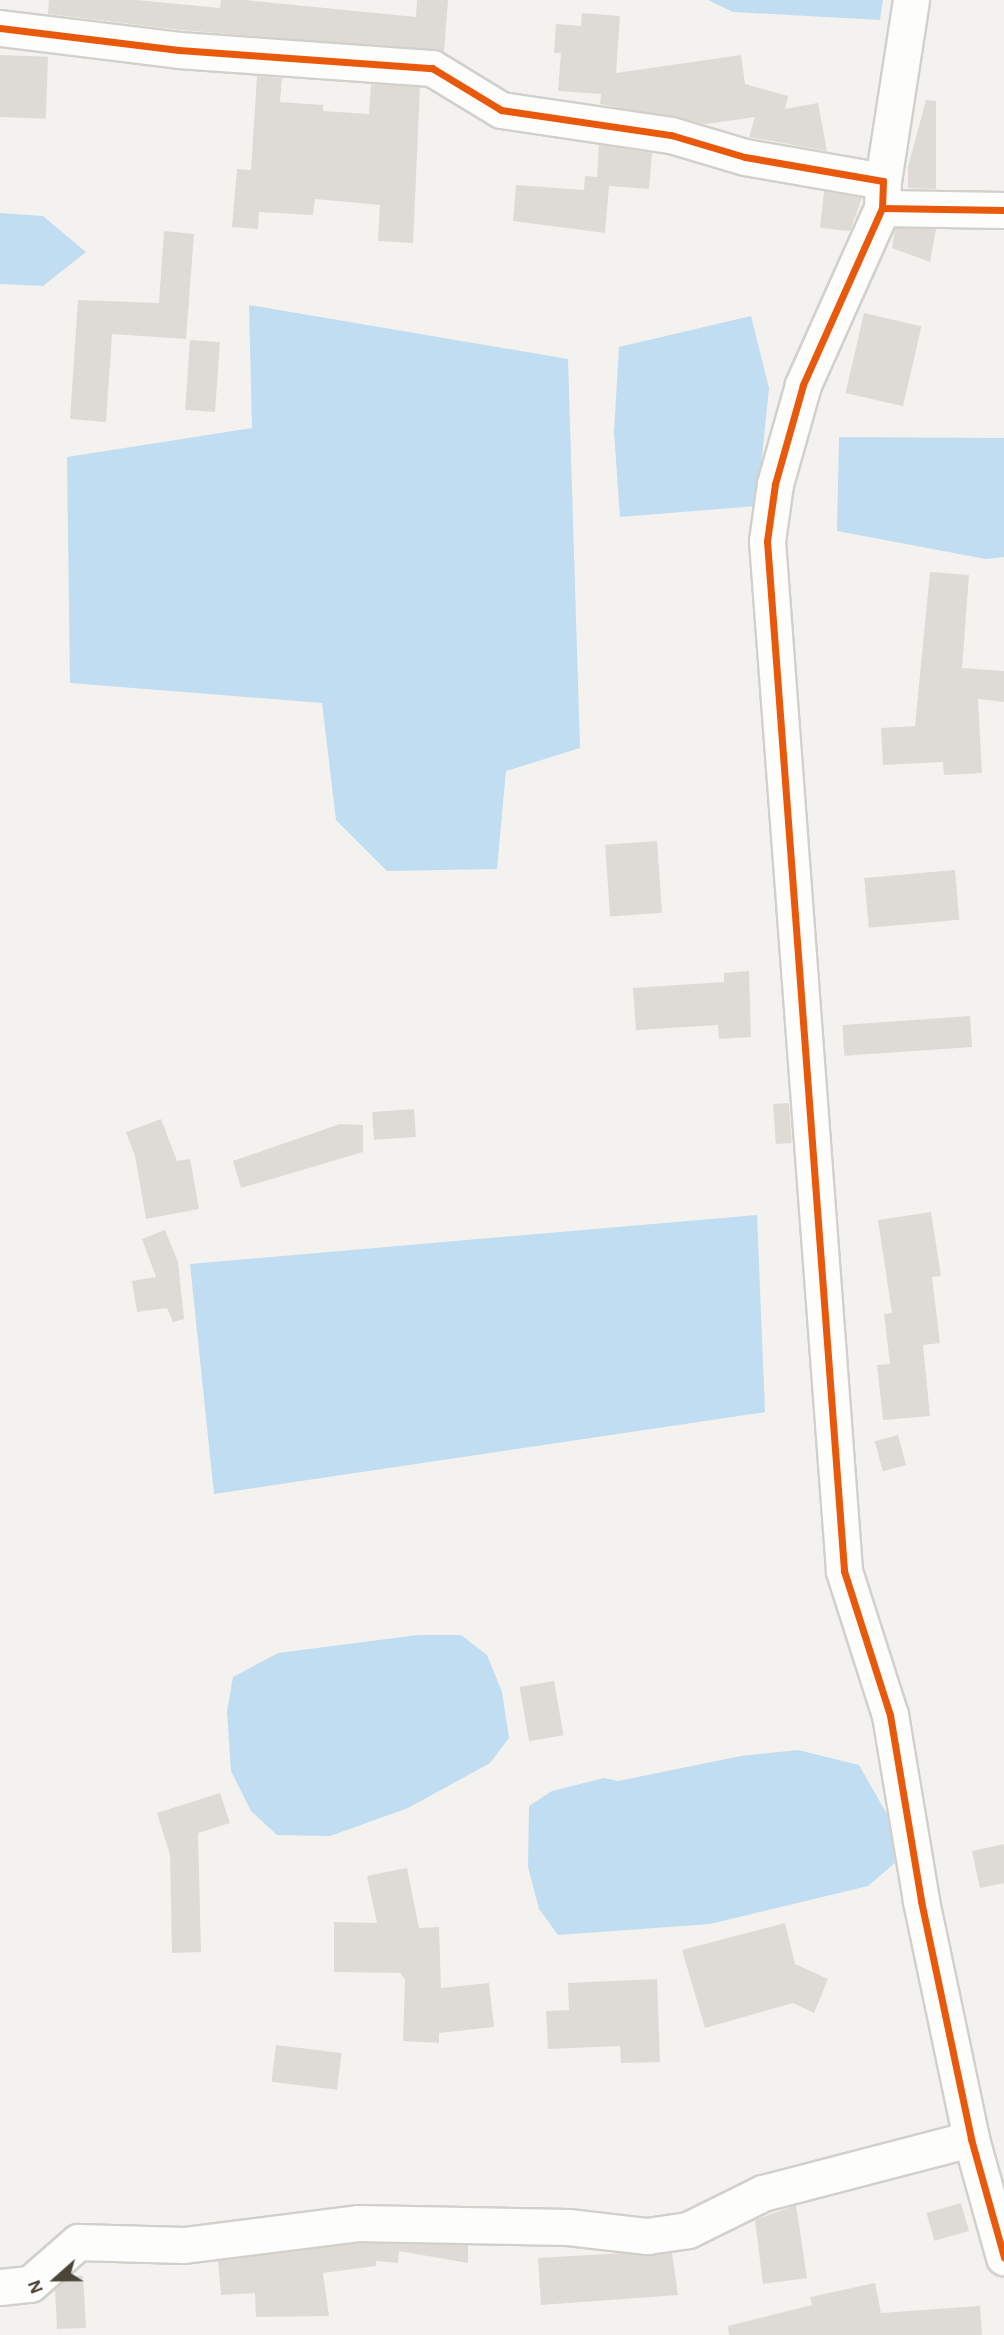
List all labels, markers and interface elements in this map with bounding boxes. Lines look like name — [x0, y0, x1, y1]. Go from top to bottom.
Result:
north arrow — [21, 2244, 91, 2314]
text: N — [25, 2277, 47, 2296]

